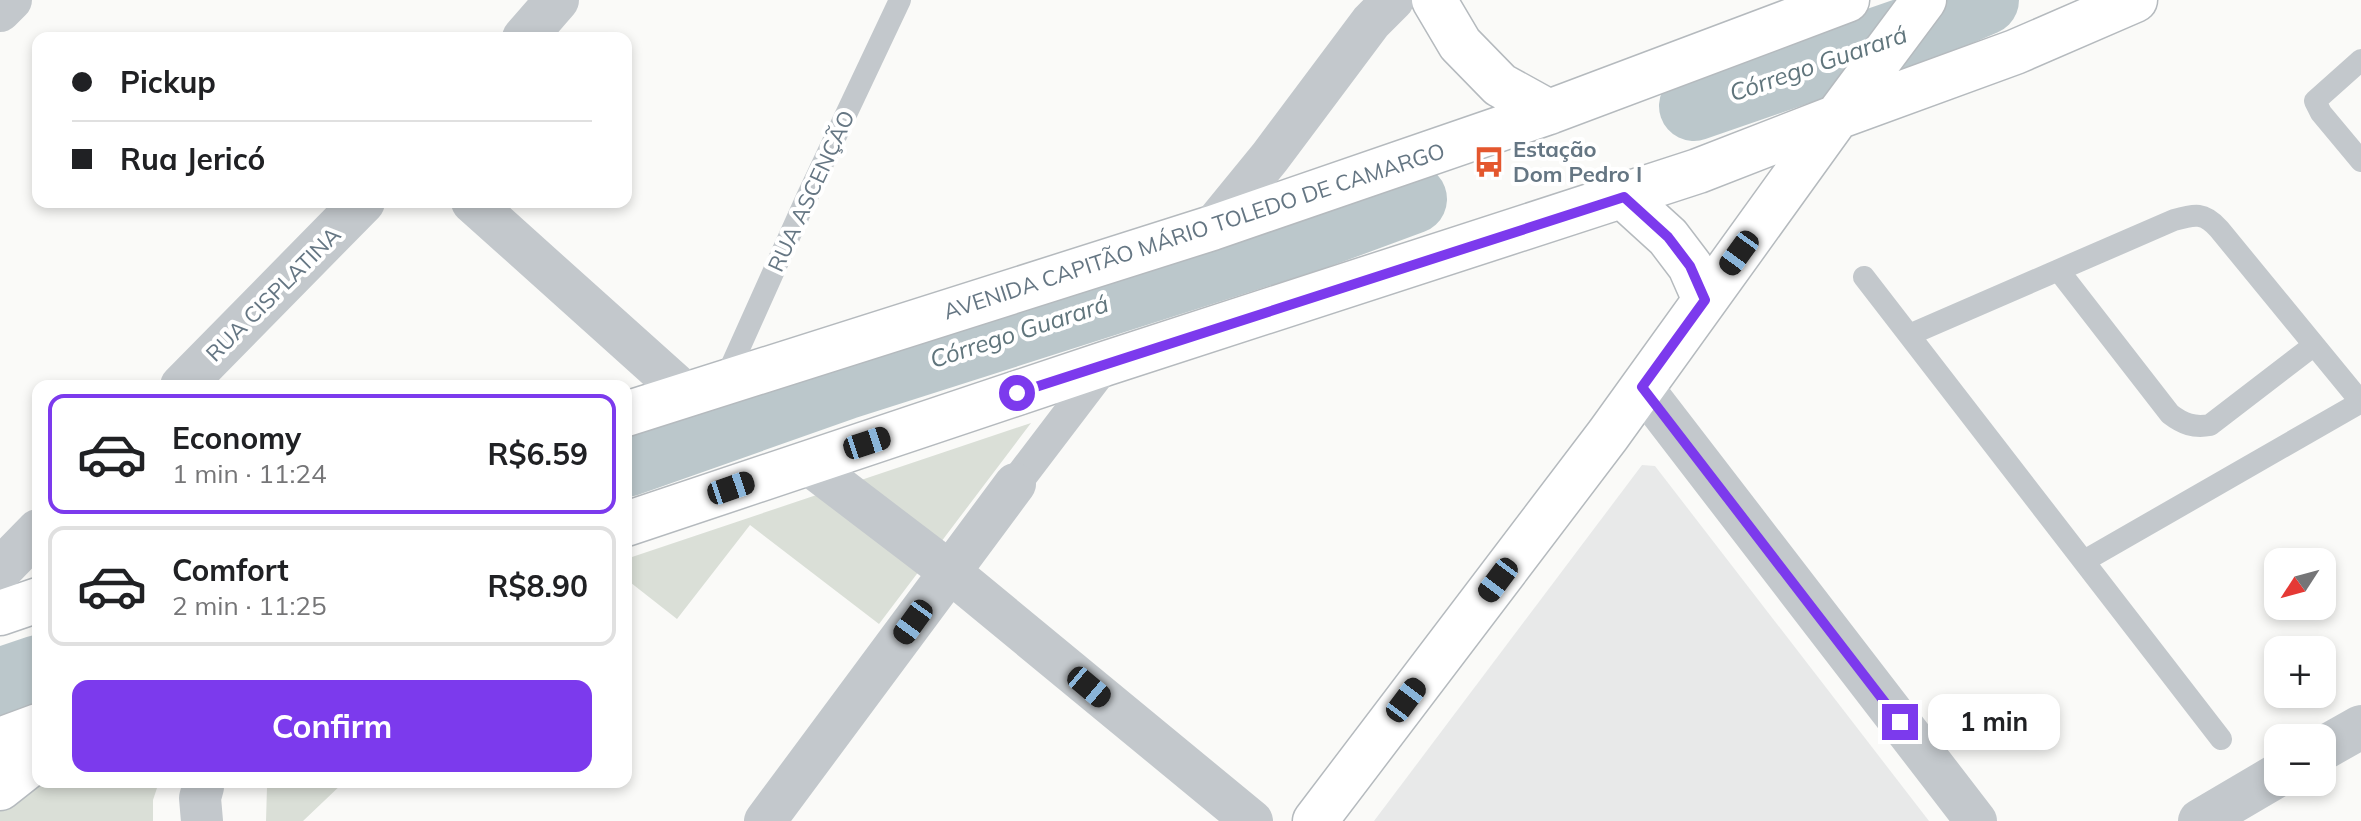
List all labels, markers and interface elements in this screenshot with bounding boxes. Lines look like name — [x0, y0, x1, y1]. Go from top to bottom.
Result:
water label: Córrego Guarará — [1725, 19, 1911, 107]
text: Pickup — [120, 63, 216, 101]
street label: RUA ASCENÇÃO — [761, 106, 861, 276]
place label: Estação Dom Pedro I — [1513, 135, 1642, 188]
street label: AVENIDA CAPITÃO MÁRIO TOLEDO DE CAMARGO — [940, 136, 1448, 326]
text: Rua Jericó — [120, 140, 265, 178]
bus stop icon: Estação Dom Pedro I — [1472, 145, 1506, 179]
street label: RUA CISPLATINA — [200, 221, 346, 367]
car — [1715, 227, 1763, 279]
water label: Córrego Guarará — [926, 288, 1112, 374]
route start — [999, 375, 1035, 411]
icon: car — [76, 418, 148, 490]
text: Economy — [172, 419, 301, 457]
car — [840, 424, 894, 462]
text: R$6.59 — [488, 435, 588, 473]
text: 1 min · 11:24 — [172, 457, 327, 490]
car — [704, 469, 758, 507]
north arrow — [2264, 548, 2336, 620]
map controls — [2264, 548, 2336, 796]
icon: car — [76, 550, 148, 622]
text: Comfort — [172, 551, 289, 589]
car — [1474, 554, 1522, 606]
text: R$8.90 — [488, 567, 588, 605]
text: 2 min · 11:25 — [172, 589, 327, 622]
car — [889, 596, 937, 648]
button: + — [2264, 636, 2336, 708]
car — [1063, 662, 1115, 712]
car — [1382, 674, 1430, 726]
button: Confirm — [72, 680, 592, 772]
callout: 1 min — [1928, 694, 2060, 750]
route end — [1882, 704, 1918, 740]
text: 1 min — [1960, 705, 2028, 738]
button: − — [2264, 724, 2336, 796]

